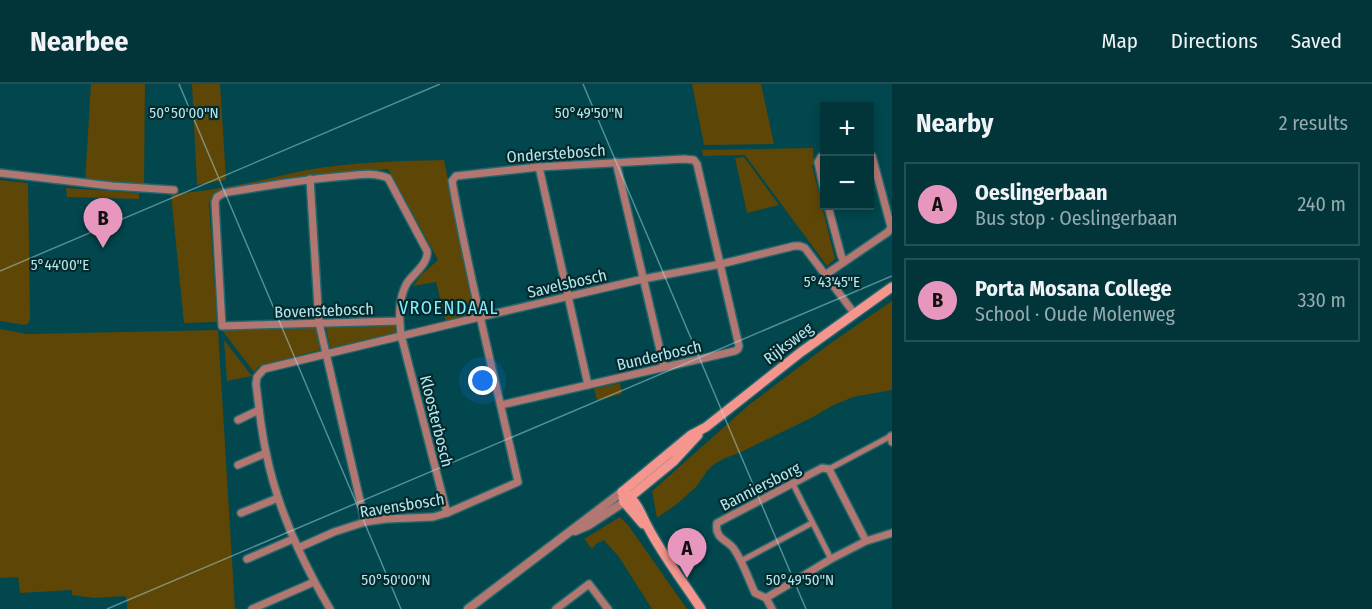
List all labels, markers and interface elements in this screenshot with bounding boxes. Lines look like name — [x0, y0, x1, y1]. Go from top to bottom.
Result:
text: Nearbee — [30, 25, 129, 58]
text: Map — [1101, 28, 1138, 54]
text: Directions — [1171, 28, 1258, 54]
text: Saved — [1291, 28, 1342, 54]
map controls — [820, 102, 874, 210]
button: + — [820, 102, 874, 156]
text: 50°50'00"N — [149, 104, 219, 122]
text: 50°49'50"N — [555, 104, 623, 122]
text: Nearby — [916, 108, 993, 139]
text: 2 results — [1279, 111, 1348, 135]
street label: Onderstebosch — [506, 141, 606, 166]
button: − — [820, 156, 874, 210]
text: Oeslingerbaan — [975, 179, 1108, 206]
text: A — [932, 192, 943, 216]
text: 240 m — [1297, 192, 1346, 216]
pin: B — [84, 198, 122, 248]
text: Bus stop · Oeslingerbaan — [975, 206, 1178, 230]
text: 5°44'00"E — [31, 256, 89, 274]
street label: Savelsbosch — [526, 265, 609, 302]
text: 5°43'45"E — [804, 273, 860, 291]
text: Porta Mosana College — [975, 275, 1172, 302]
text: B — [932, 288, 943, 312]
text: 330 m — [1297, 288, 1346, 312]
district label: VROENDAAL — [399, 297, 499, 319]
street label: Bovenstebosch — [274, 299, 374, 322]
text: School · Oude Molenweg — [975, 302, 1175, 326]
street label: Rijksweg — [760, 318, 817, 368]
street label: Bunderbosch — [615, 336, 703, 374]
your location — [468, 366, 497, 395]
street label: Kloosterbosch — [416, 373, 457, 469]
street label: Banniersborg — [717, 458, 804, 515]
street label: Ravensbosch — [358, 489, 446, 522]
pin: A — [668, 528, 706, 578]
text: 50°50'00"N — [361, 571, 431, 589]
text: 50°49'50"N — [766, 571, 834, 589]

